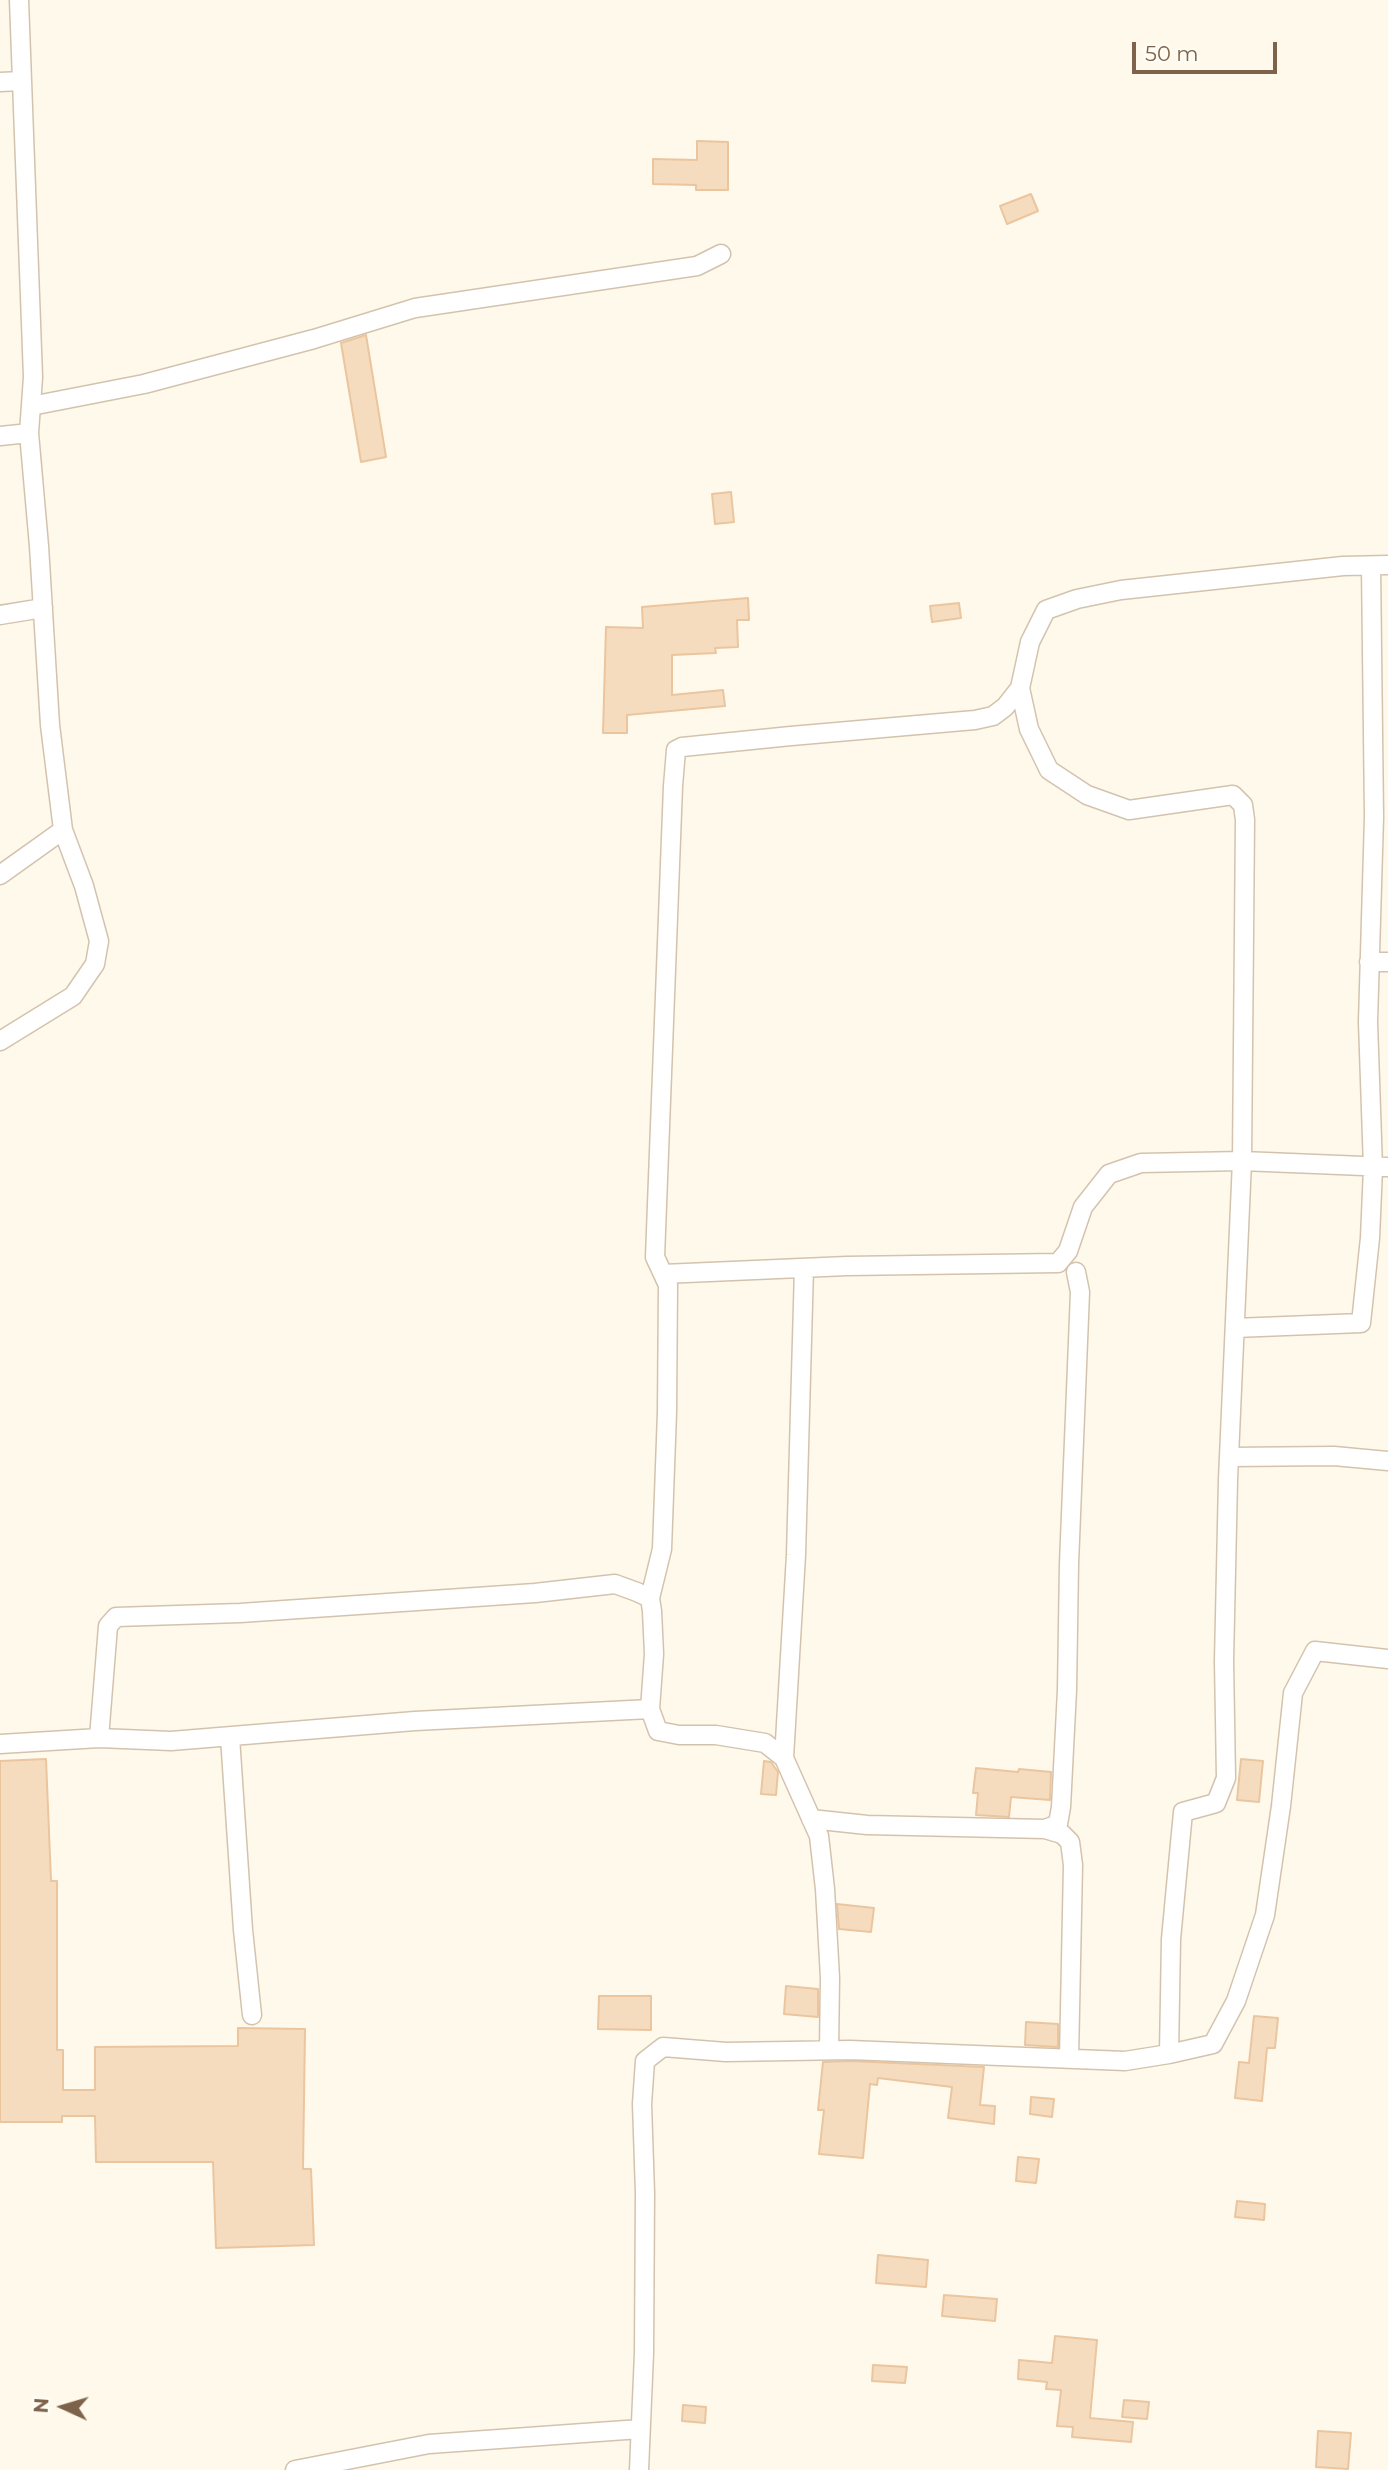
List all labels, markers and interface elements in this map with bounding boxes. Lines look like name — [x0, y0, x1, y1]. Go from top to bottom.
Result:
scale bar — [1136, 28, 1281, 72]
text: 50 m — [1145, 41, 1199, 66]
north arrow — [28, 2372, 98, 2442]
text: N — [30, 2397, 54, 2414]

